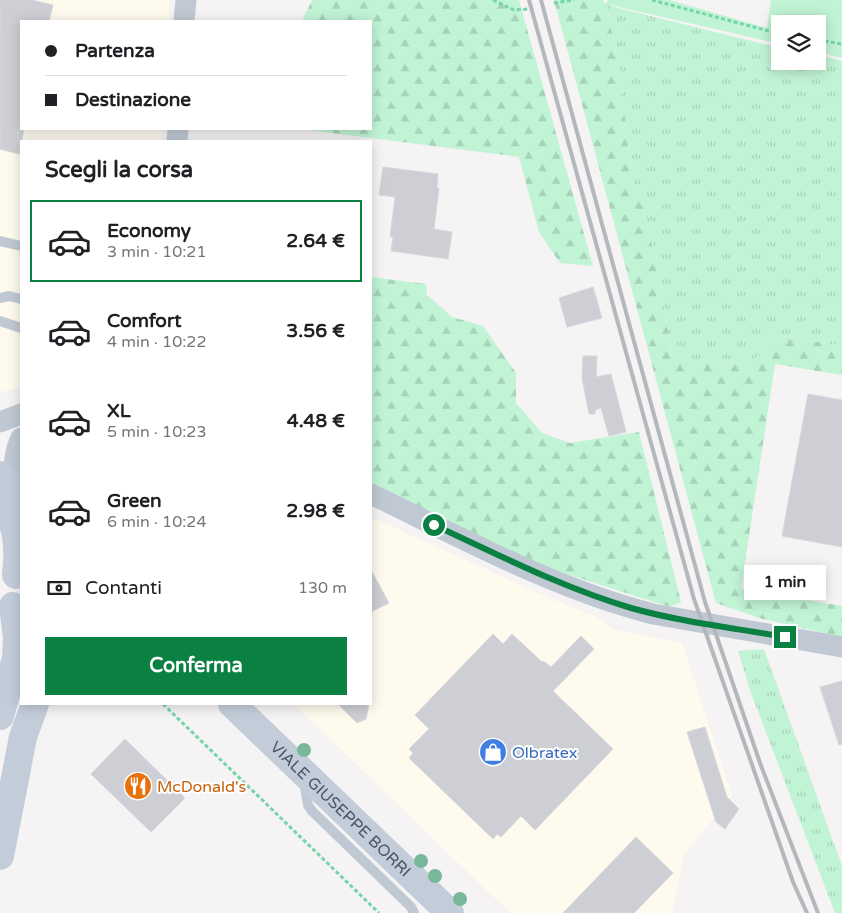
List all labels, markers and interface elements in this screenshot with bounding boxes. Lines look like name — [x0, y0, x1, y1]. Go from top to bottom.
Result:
map controls — [771, 15, 826, 70]
button: layers — [771, 15, 826, 70]
text: Partenza — [75, 40, 155, 62]
text: Destinazione — [75, 89, 191, 111]
text: Scegli la corsa — [45, 157, 193, 183]
icon: car — [47, 219, 92, 264]
text: Economy — [107, 220, 191, 242]
text: 2.64 € — [286, 230, 345, 252]
text: 3 min · 10:21 — [107, 242, 206, 262]
icon: car — [47, 309, 92, 354]
text: Comfort — [107, 310, 181, 332]
text: 3.56 € — [286, 320, 345, 342]
text: 4 min · 10:22 — [107, 332, 206, 352]
icon: car — [47, 399, 92, 444]
text: XL — [107, 400, 131, 422]
text: 4.48 € — [287, 410, 345, 432]
text: 5 min · 10:23 — [107, 422, 206, 442]
icon: car — [47, 489, 92, 534]
text: Green — [107, 490, 161, 512]
text: 2.98 € — [286, 500, 345, 522]
text: 6 min · 10:24 — [107, 512, 206, 532]
route start — [423, 514, 445, 536]
callout: 1 min — [744, 564, 826, 600]
text: 1 min — [764, 572, 806, 592]
icon: cash — [45, 574, 73, 602]
text: Contanti — [85, 577, 162, 599]
text: 130 m — [298, 578, 347, 598]
route end — [774, 626, 796, 648]
button: Conferma — [45, 637, 347, 695]
street label: VIALE GIUSEPPE BORRI — [266, 737, 415, 881]
shop icon: Olbratex — [478, 737, 508, 767]
place label: Olbratex — [512, 743, 577, 763]
restaurant icon: McDonald's — [123, 771, 153, 801]
place label: McDonald's — [157, 777, 246, 797]

